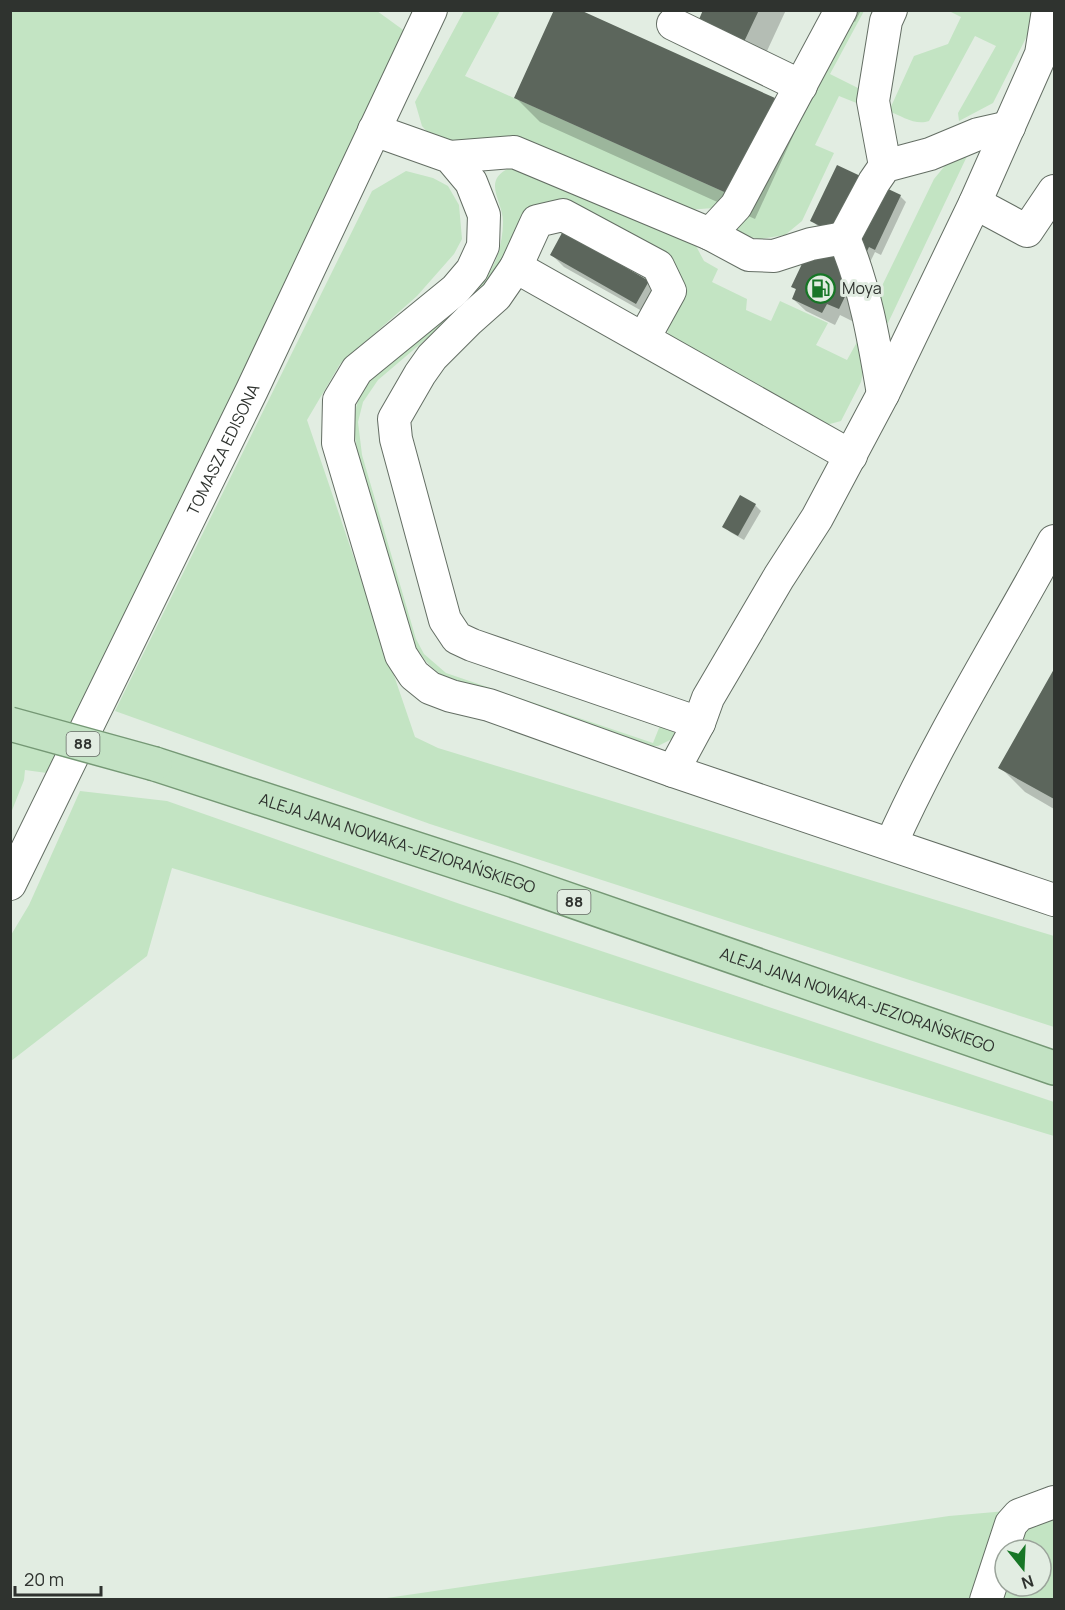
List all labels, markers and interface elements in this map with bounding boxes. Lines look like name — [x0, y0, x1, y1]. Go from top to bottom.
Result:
fuel station icon: Moya — [805, 272, 837, 304]
place label: Moya — [842, 277, 882, 299]
street label: TOMASZA EDISONA — [181, 380, 264, 519]
road number: 88 — [66, 732, 100, 756]
street label: ALEJA JANA NOWAKA-JEZIORAŃSKIEGO — [257, 788, 539, 899]
road number: 88 — [558, 890, 590, 914]
street label: ALEJA JANA NOWAKA-JEZIORAŃSKIEGO — [717, 942, 998, 1058]
north arrow — [993, 1538, 1053, 1598]
scale bar — [15, 1559, 100, 1597]
text: 20 m — [24, 1567, 64, 1591]
text: N — [1019, 1570, 1037, 1595]

